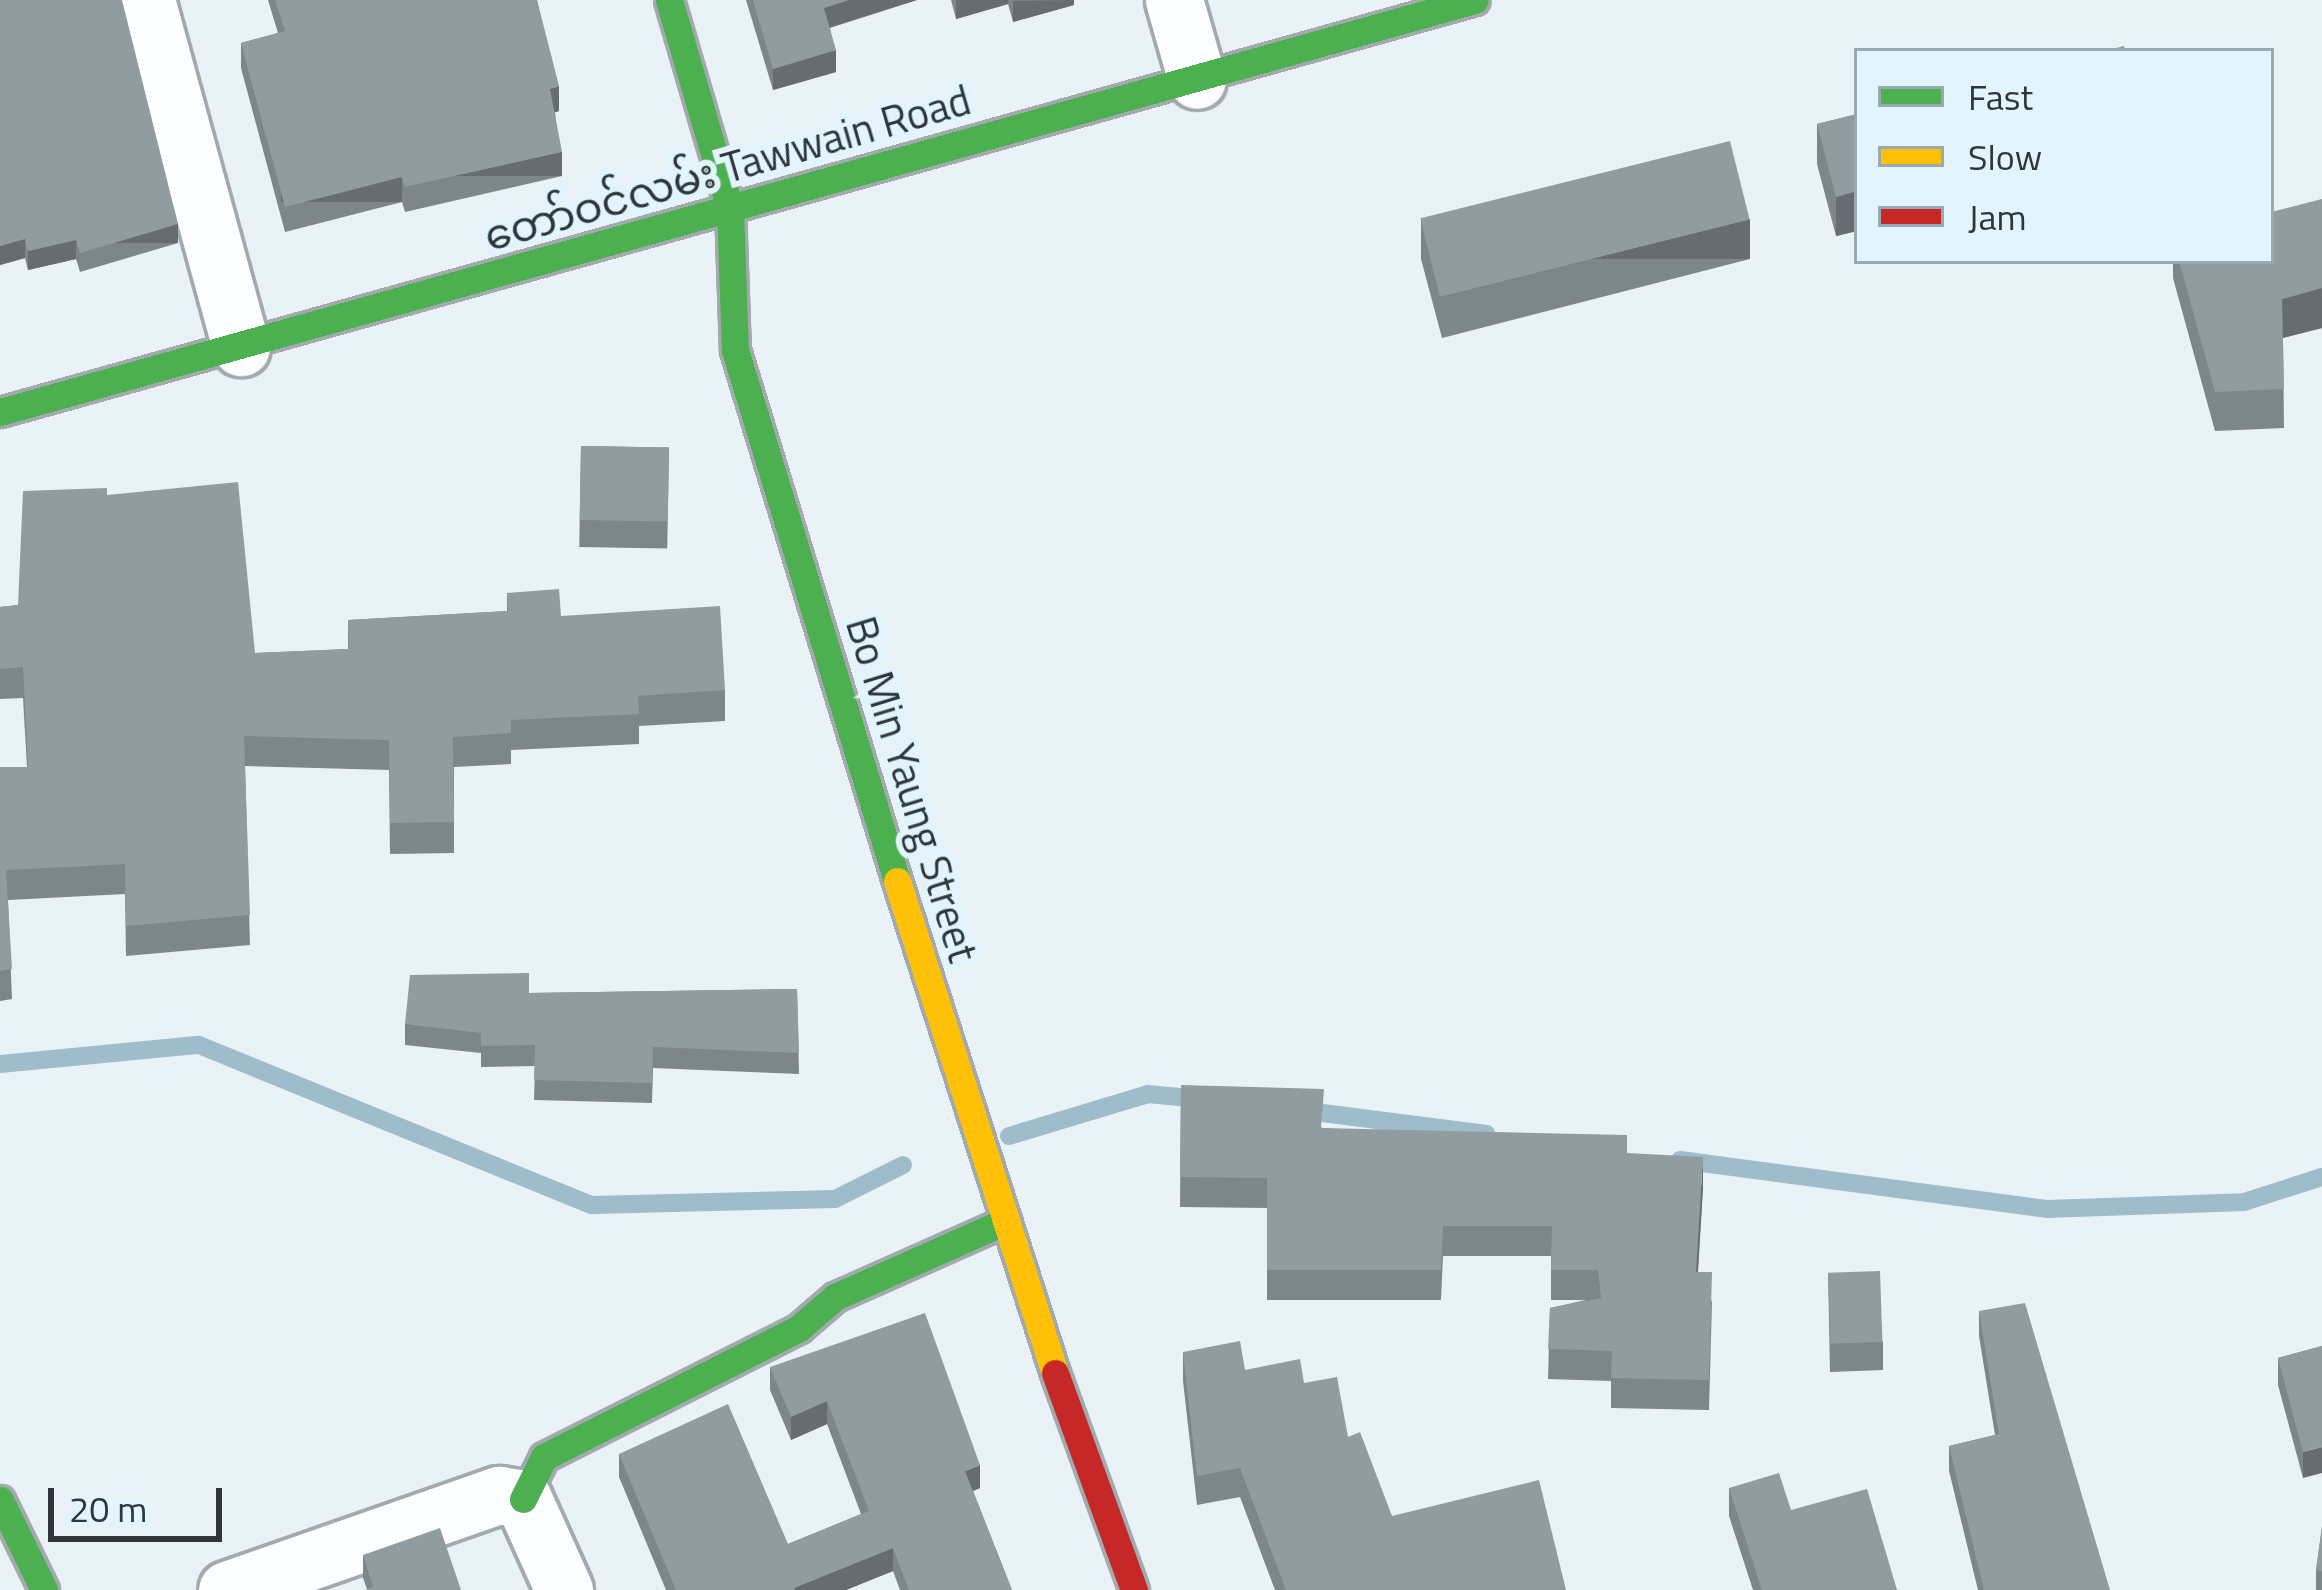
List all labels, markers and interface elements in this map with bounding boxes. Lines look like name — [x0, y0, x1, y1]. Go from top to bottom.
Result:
legend — [1854, 48, 2274, 264]
text: Fast — [1968, 69, 2033, 124]
street label: တော်ဝင်လမ်း Tawwain Road — [478, 73, 976, 261]
text: Slow — [1968, 129, 2042, 184]
text: Jam — [1968, 189, 2027, 244]
street label: Bo Min Yaung Street — [837, 610, 989, 968]
scale bar — [54, 1464, 228, 1538]
text: 20 m — [69, 1481, 147, 1536]

